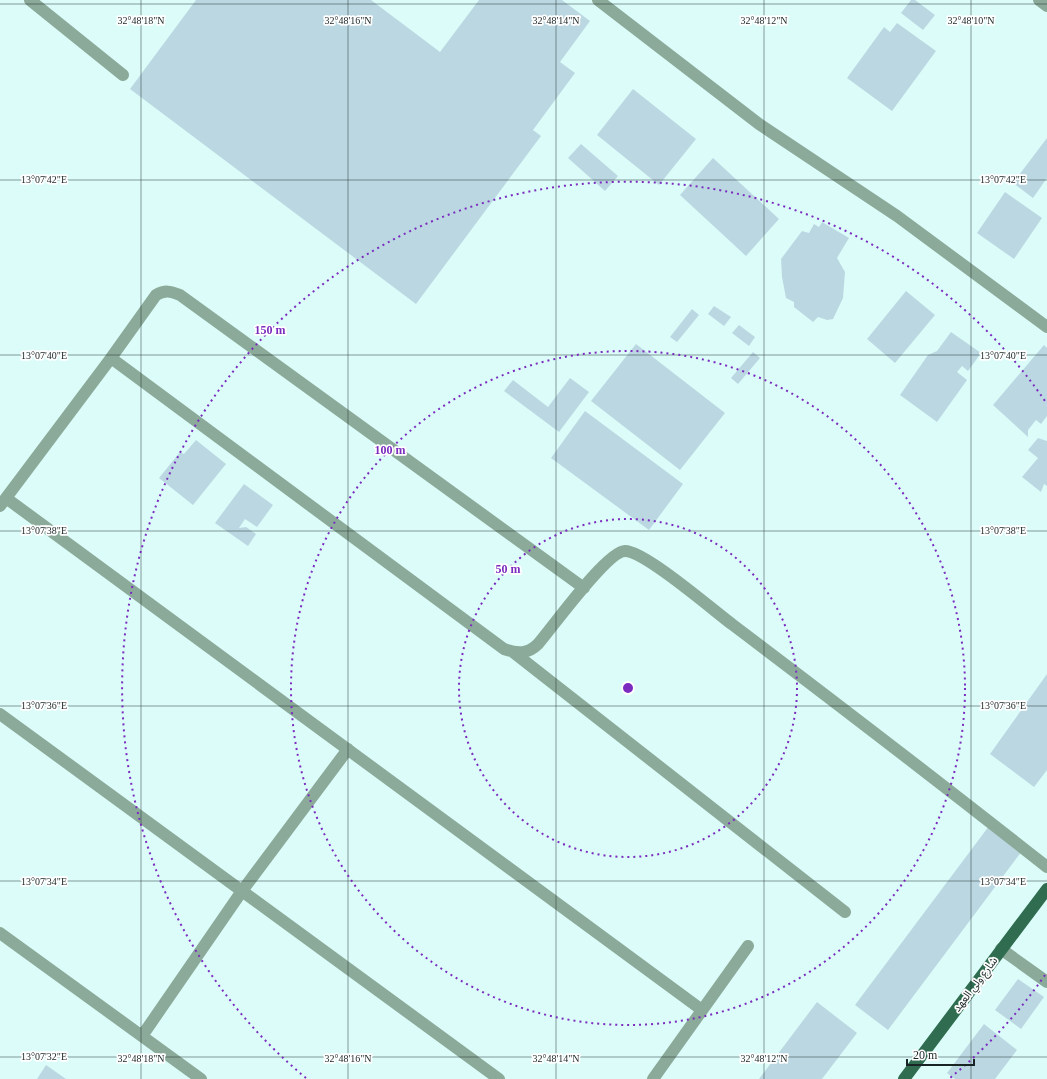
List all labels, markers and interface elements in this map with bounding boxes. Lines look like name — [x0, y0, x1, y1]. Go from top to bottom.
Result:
text: 32°48'18"N — [117, 15, 165, 26]
text: 32°48'16"N — [324, 15, 372, 26]
text: 32°48'14"N — [532, 15, 580, 26]
text: 32°48'12"N — [740, 15, 788, 26]
text: 32°48'10"N — [947, 15, 995, 26]
text: 13°07'42"E — [21, 174, 67, 185]
text: 13°07'42"E — [980, 174, 1026, 185]
text: 150 m — [255, 323, 286, 337]
text: 13°07'40"E — [21, 350, 67, 361]
text: 13°07'40"E — [980, 350, 1026, 361]
text: 100 m — [375, 443, 406, 457]
text: 13°07'38"E — [21, 525, 67, 536]
text: 13°07'38"E — [980, 525, 1026, 536]
text: 50 m — [496, 562, 521, 576]
centre of rings — [621, 681, 635, 695]
text: 13°07'36"E — [21, 700, 67, 711]
text: 13°07'36"E — [980, 700, 1026, 711]
text: 13°07'34"E — [21, 876, 67, 887]
text: 13°07'34"E — [980, 876, 1026, 887]
street label: شارع ولي العهد — [951, 954, 1003, 1016]
scale bar — [907, 1041, 974, 1067]
text: 20 m — [913, 1048, 938, 1062]
text: 13°07'32"E — [21, 1051, 67, 1062]
text: 32°48'18"N — [117, 1053, 165, 1064]
text: 32°48'16"N — [324, 1053, 372, 1064]
text: 32°48'14"N — [532, 1053, 580, 1064]
text: 32°48'12"N — [740, 1053, 788, 1064]

